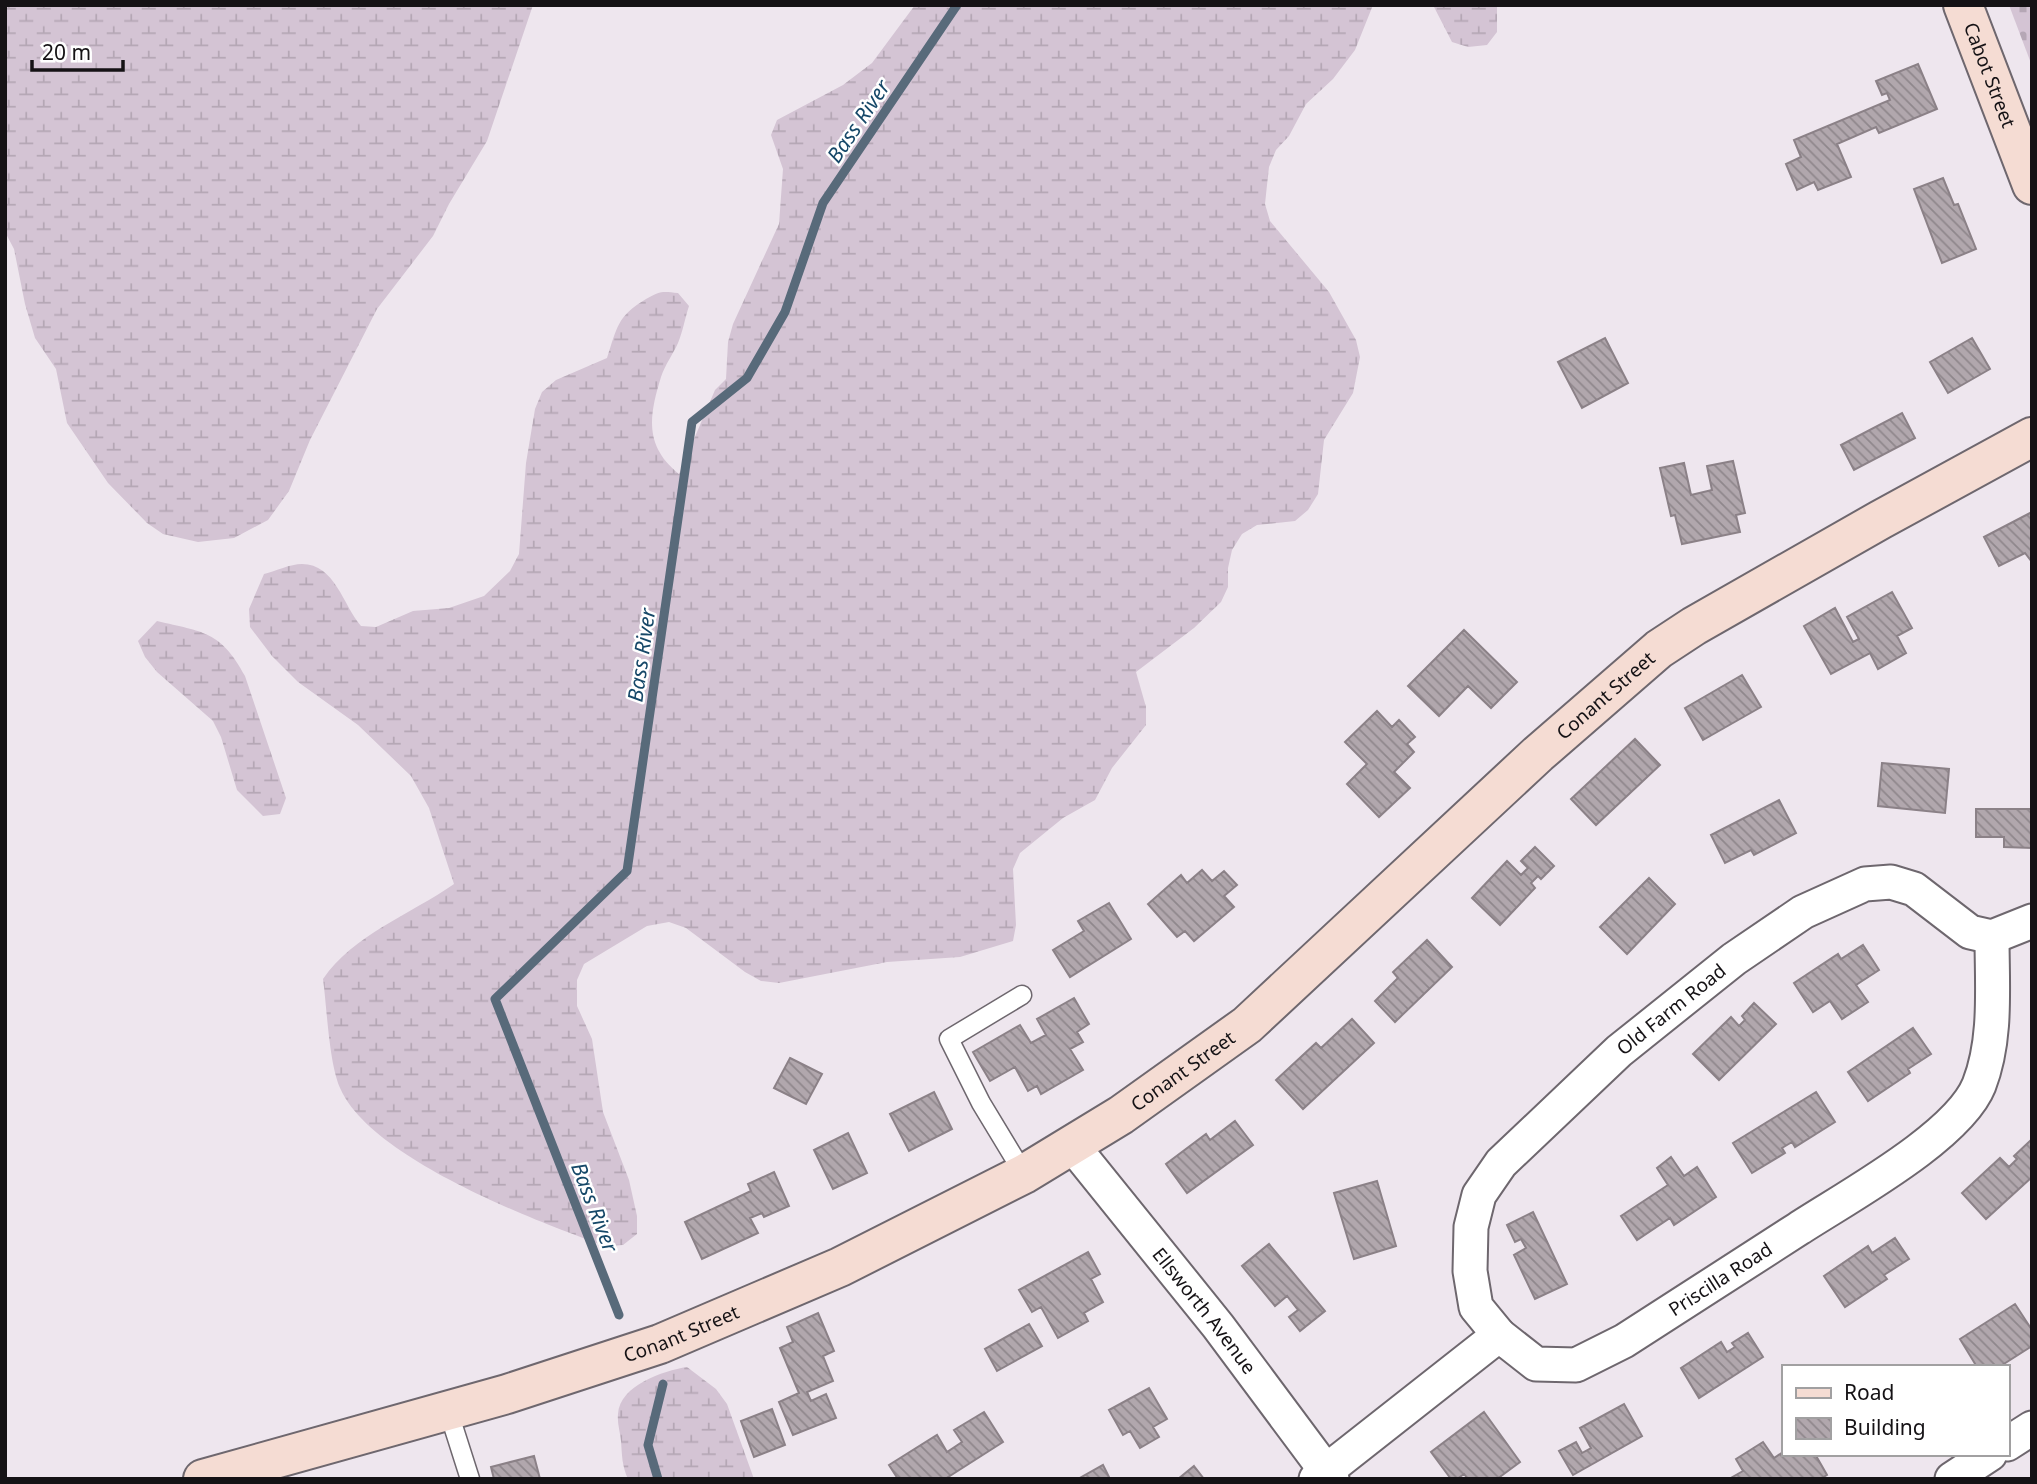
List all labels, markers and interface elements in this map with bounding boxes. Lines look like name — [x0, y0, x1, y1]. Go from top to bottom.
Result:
street label: Cabot Street — [1958, 19, 2022, 132]
scale bar — [32, 28, 122, 72]
text: 20 m — [42, 38, 91, 66]
water label: Bass River — [820, 73, 897, 168]
water label: Bass River — [621, 605, 662, 704]
street label: Conant Street — [1551, 645, 1660, 745]
street label: Old Farm Road — [1611, 958, 1731, 1061]
street label: Conant Street — [1125, 1025, 1240, 1117]
water label: Bass River — [565, 1158, 626, 1258]
street label: Priscilla Road — [1663, 1236, 1777, 1322]
street label: Ellsworth Avenue — [1147, 1242, 1262, 1379]
street label: Conant Street — [620, 1299, 743, 1368]
legend — [1782, 1365, 2009, 1456]
text: Road — [1844, 1378, 1894, 1406]
text: Building — [1844, 1413, 1926, 1441]

